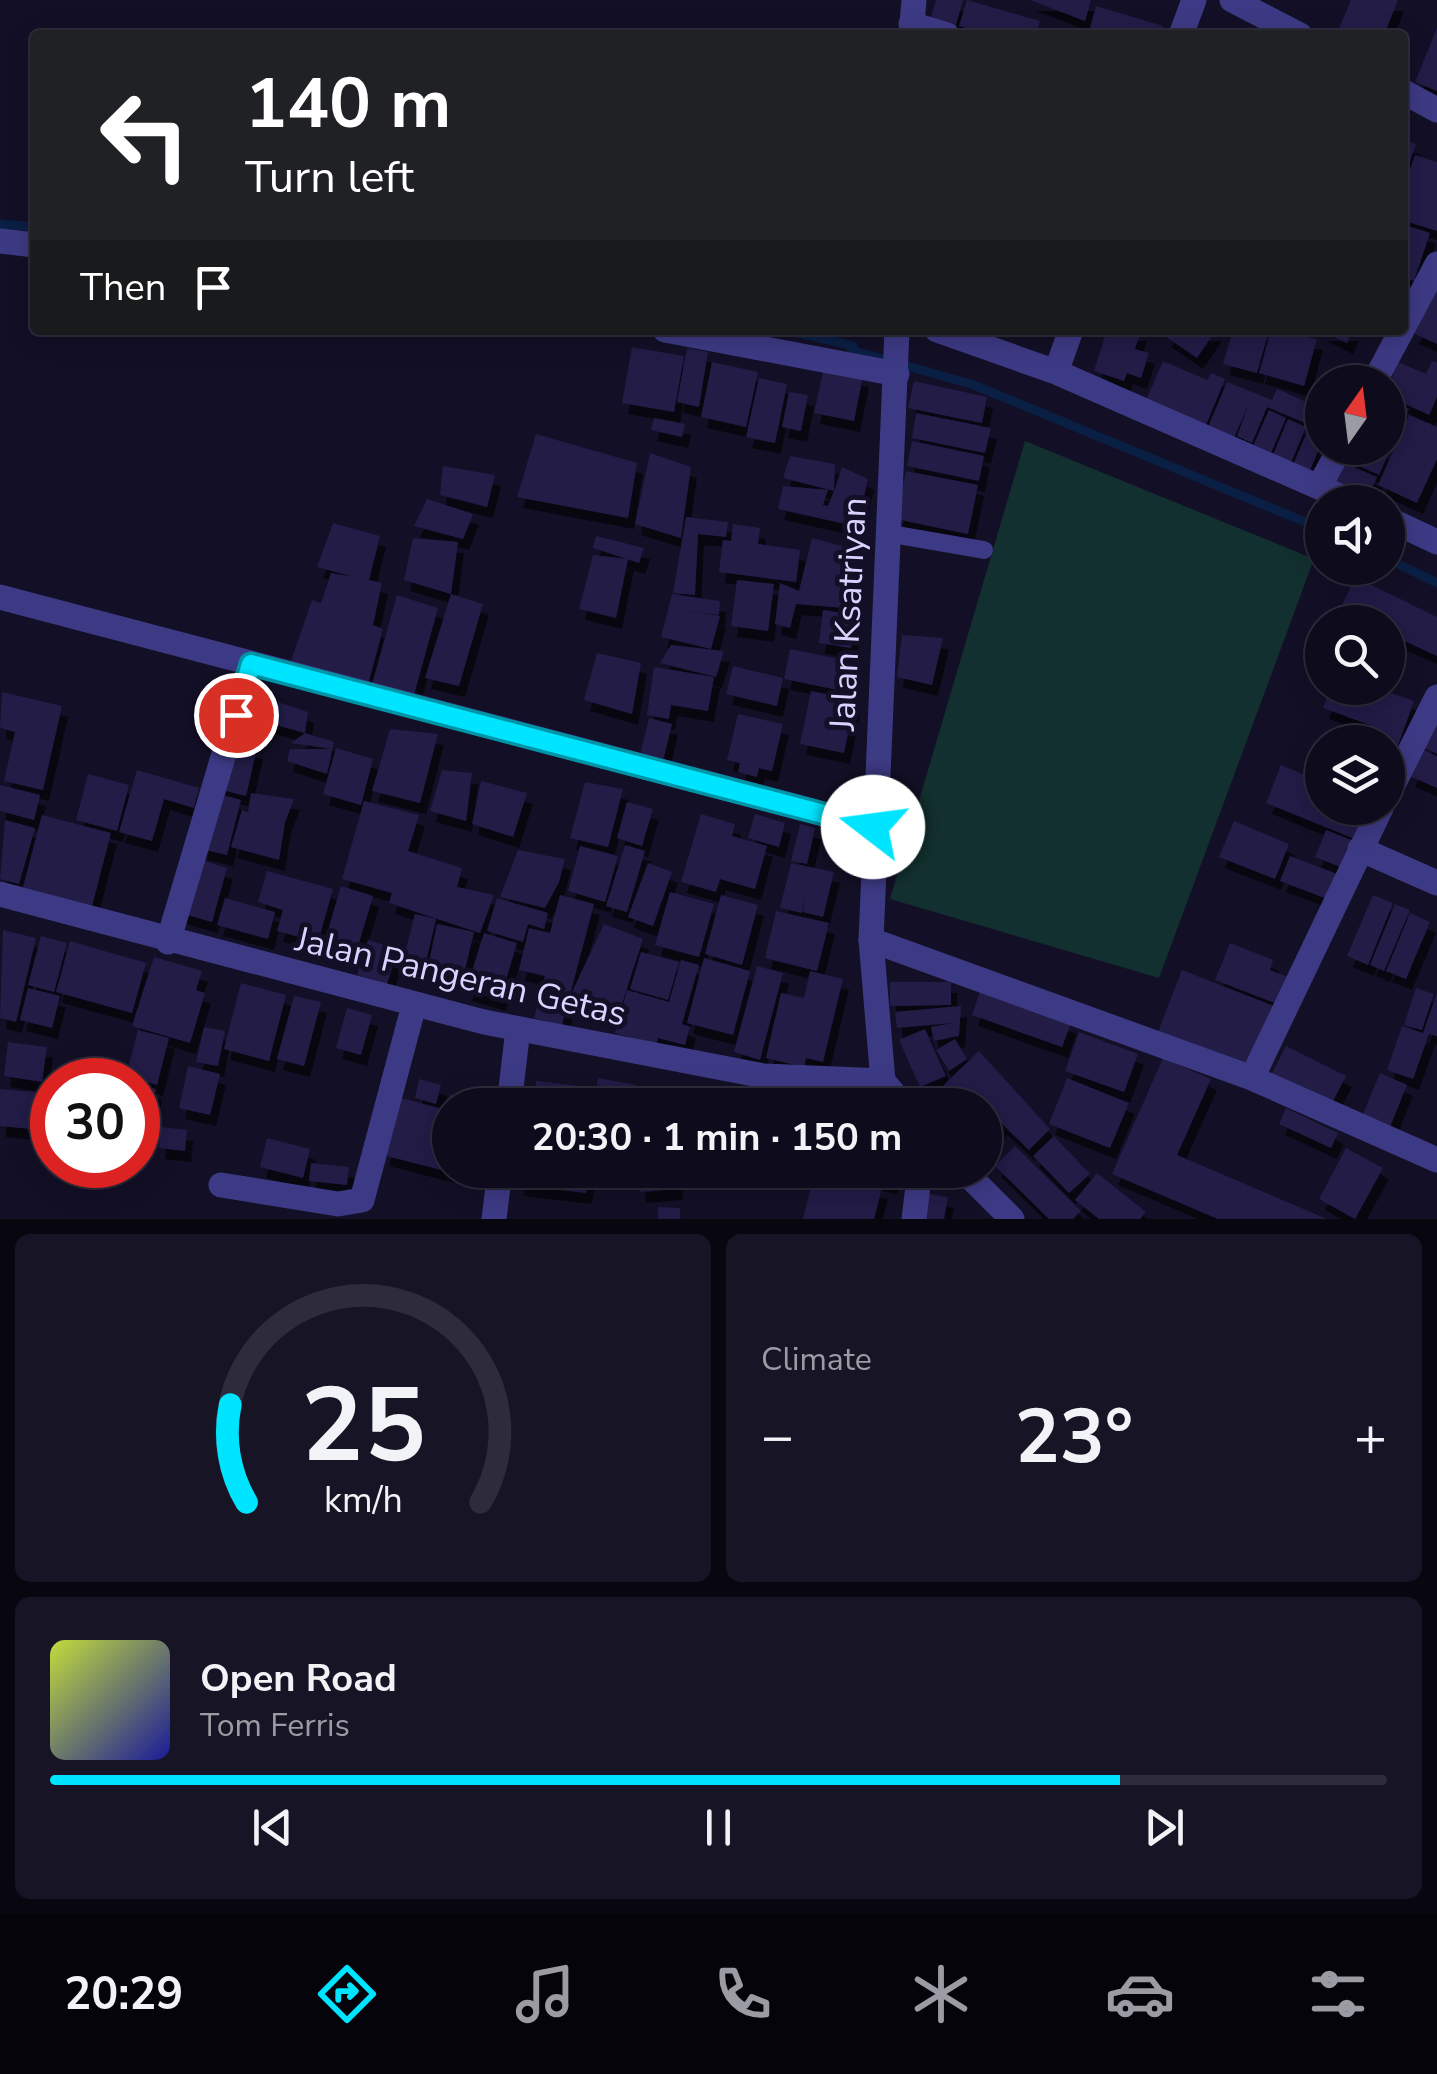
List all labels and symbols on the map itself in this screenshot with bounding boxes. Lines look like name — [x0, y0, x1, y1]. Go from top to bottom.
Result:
north arrow — [1305, 365, 1405, 465]
street label: Jalan Ksatriyan — [819, 496, 878, 733]
pin — [194, 673, 279, 758]
position arrow — [821, 775, 925, 879]
street label: Jalan Pangeran Getas — [290, 915, 631, 1037]
speed limit sign: 30 — [30, 1058, 160, 1188]

